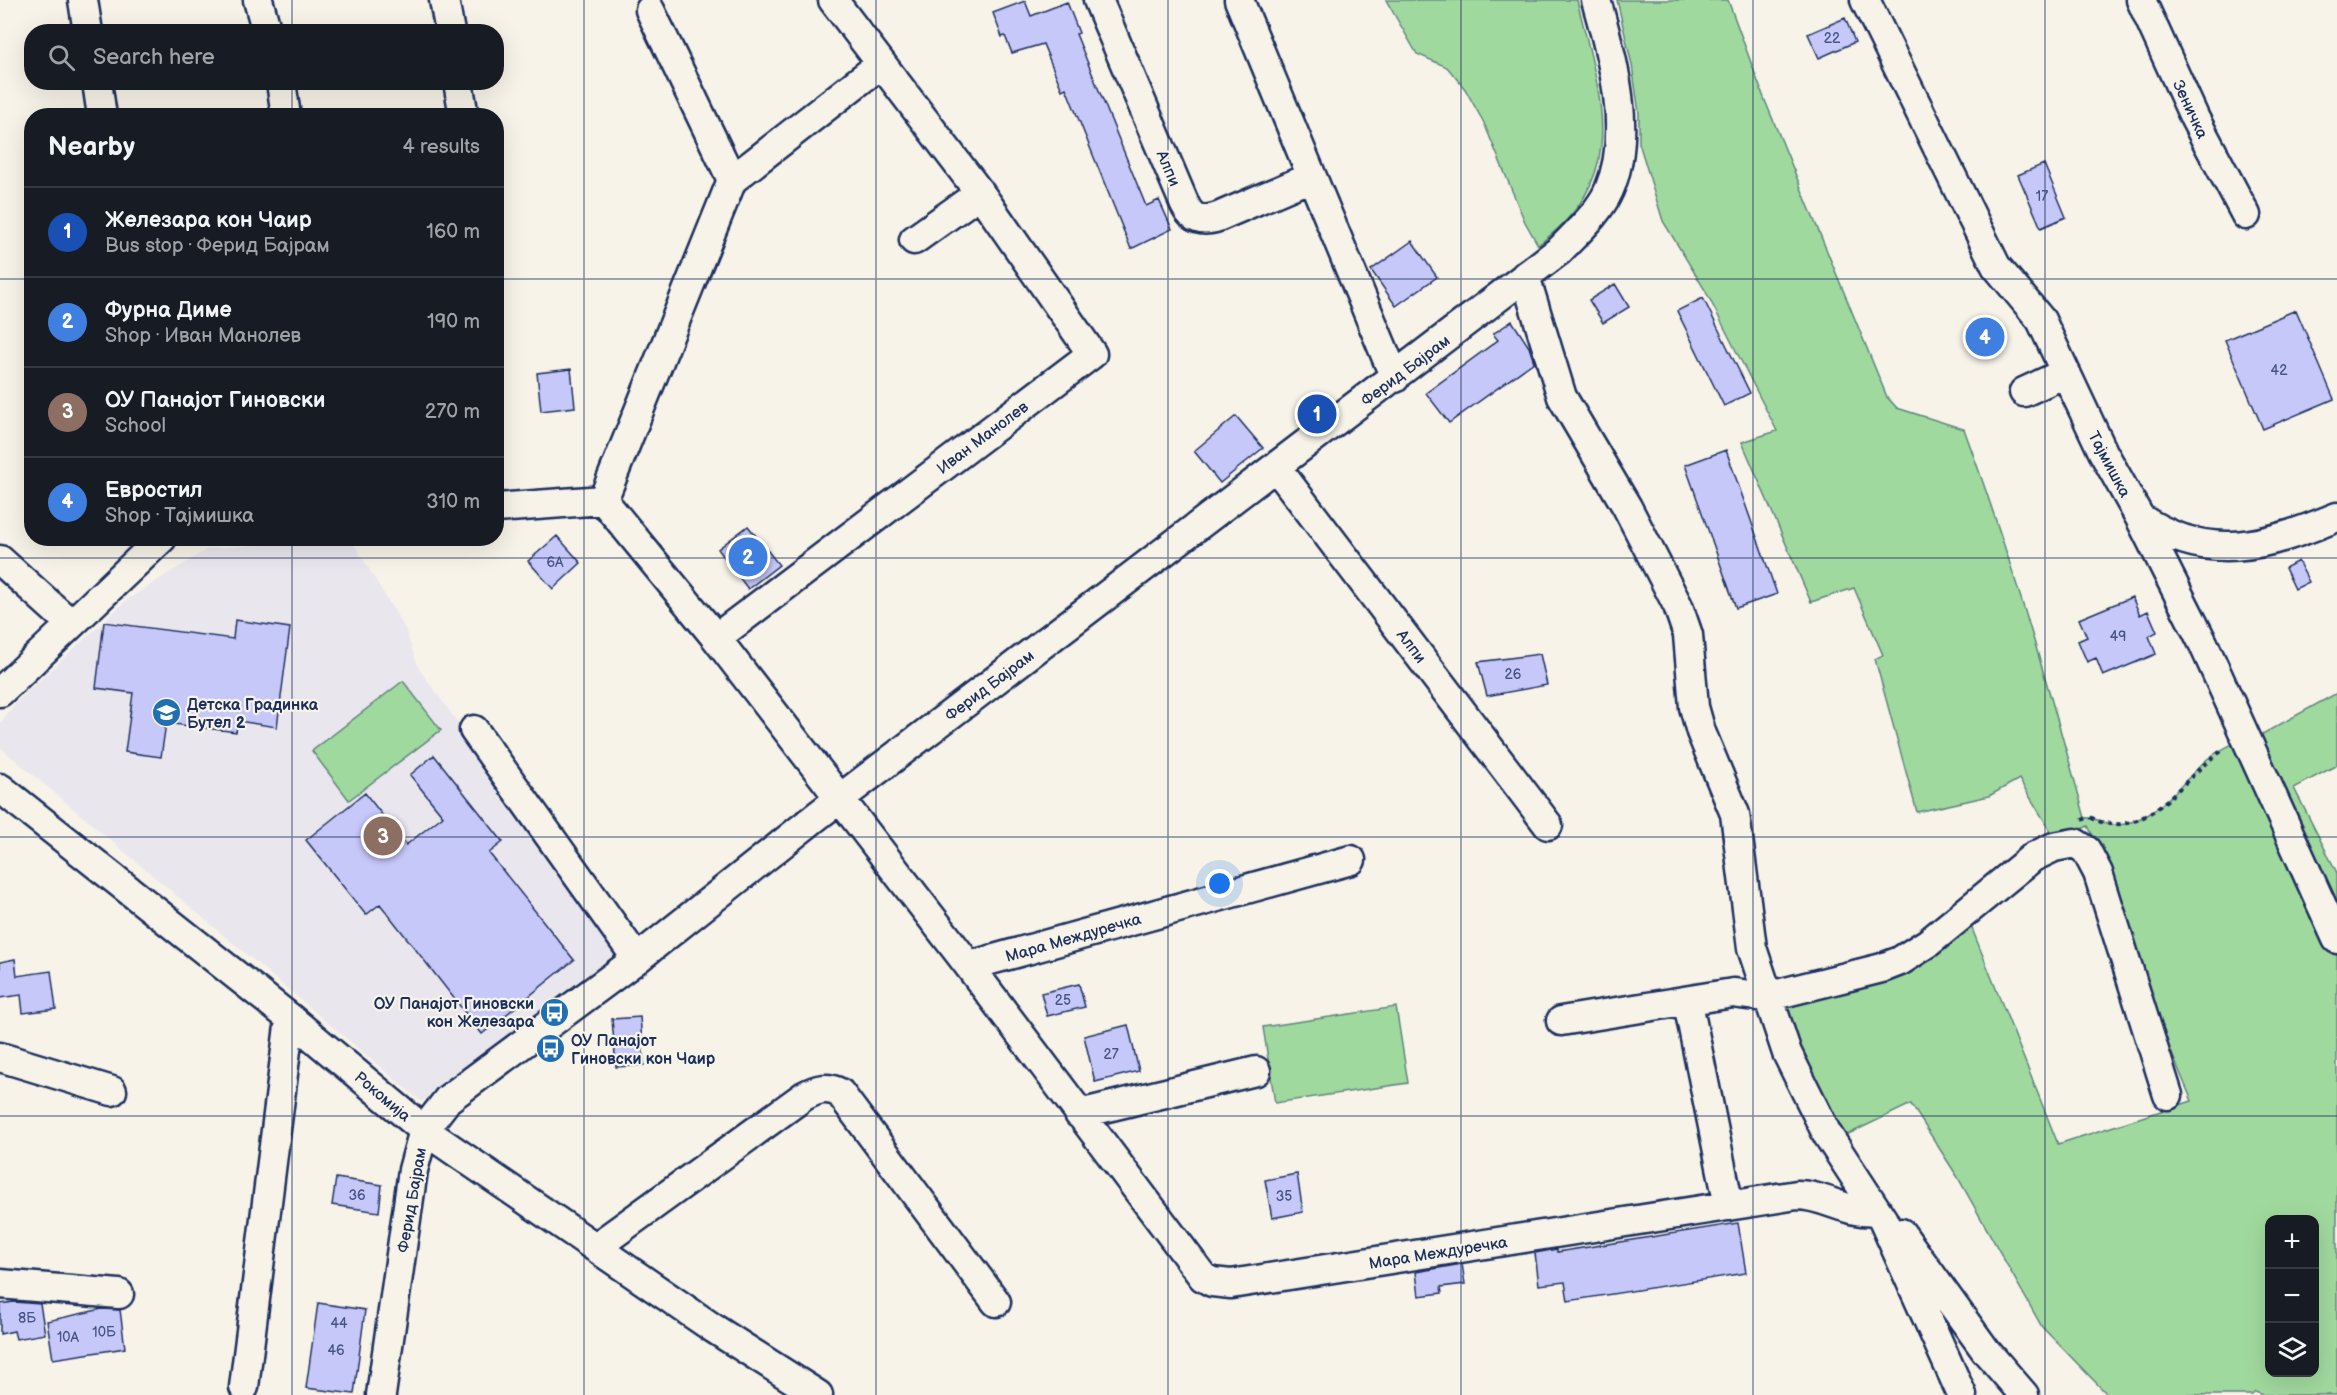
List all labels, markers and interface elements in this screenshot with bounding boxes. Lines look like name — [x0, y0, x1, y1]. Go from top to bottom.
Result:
search box — [24, 24, 504, 90]
house number: 22 — [1824, 30, 1841, 47]
icon: search — [45, 41, 78, 74]
text: Search here — [93, 44, 215, 71]
street label: Зеничка — [2168, 77, 2212, 142]
text: Nearby — [48, 132, 135, 163]
text: 4 results — [402, 135, 480, 159]
street label: Алпи — [1151, 147, 1184, 189]
house number: 17 — [2036, 188, 2048, 205]
text: Железара кон Чаир — [105, 207, 312, 234]
text: 1 — [63, 220, 72, 244]
text: 160 m — [426, 220, 480, 244]
text: Bus stop · Ферид Бајрам — [105, 234, 330, 258]
text: Фурна Диме — [105, 297, 232, 324]
text: 2 — [62, 310, 73, 334]
text: 190 m — [427, 310, 480, 334]
pin: 4 — [1966, 314, 2004, 360]
text: Shop · Иван Манолев — [105, 324, 301, 348]
street label: Ферид Бајрам — [1358, 332, 1454, 411]
house number: 42 — [2271, 362, 2288, 379]
text: ОУ Панајот Гиновски — [105, 387, 325, 414]
pin: 1 — [1298, 392, 1336, 436]
street label: Иван Манолев — [933, 397, 1033, 479]
text: 3 — [62, 400, 73, 424]
text: 270 m — [425, 400, 480, 424]
text: School — [105, 414, 166, 438]
street label: Тајмишка — [2083, 428, 2134, 501]
text: Евростил — [105, 477, 203, 504]
text: 4 — [62, 490, 73, 514]
text: 310 m — [426, 490, 480, 514]
text: Shop · Тајмишка — [105, 504, 254, 528]
pin: 2 — [728, 534, 768, 580]
house number: 6А — [546, 554, 564, 571]
street label: Алпи — [1391, 626, 1430, 667]
house number: 49 — [2110, 628, 2126, 645]
street label: Ферид Бајрам — [942, 647, 1038, 726]
house number: 26 — [1505, 666, 1522, 683]
place label: Детска Градинка Бутел 2 — [187, 696, 319, 733]
school or university icon: Детска Градинка Бутел 2 — [150, 697, 182, 729]
pin: 3 — [364, 814, 403, 858]
your location — [1205, 869, 1234, 898]
street label: Мара Междуречка — [1003, 910, 1144, 967]
house number: 25 — [1055, 992, 1071, 1009]
place label: ОУ Панајот Гиновски кон Железара — [374, 995, 535, 1032]
bus stop icon: ОУ Панајот Гиновски кон Железара — [539, 996, 571, 1028]
place label: ОУ Панајот Гиновски кон Чаир — [571, 1032, 716, 1069]
bus stop icon: ОУ Панајот Гиновски кон Чаир — [534, 1033, 566, 1065]
house number: 27 — [1103, 1046, 1119, 1063]
street label: Рокомија — [350, 1068, 414, 1127]
street label: Ферид Бајрам — [394, 1146, 431, 1254]
house number: 36 — [348, 1187, 366, 1204]
house number: 35 — [1276, 1188, 1292, 1205]
map controls — [2265, 1215, 2319, 1377]
button: + — [2265, 1215, 2319, 1269]
street label: Мара Междуречка — [1368, 1233, 1509, 1274]
button: − — [2265, 1269, 2319, 1323]
house number: 8Б — [18, 1310, 36, 1327]
house number: 44 — [330, 1315, 348, 1332]
button: layers — [2265, 1323, 2319, 1377]
house number: 10Б — [92, 1324, 116, 1341]
house number: 10А — [57, 1329, 80, 1346]
house number: 46 — [327, 1342, 345, 1359]

